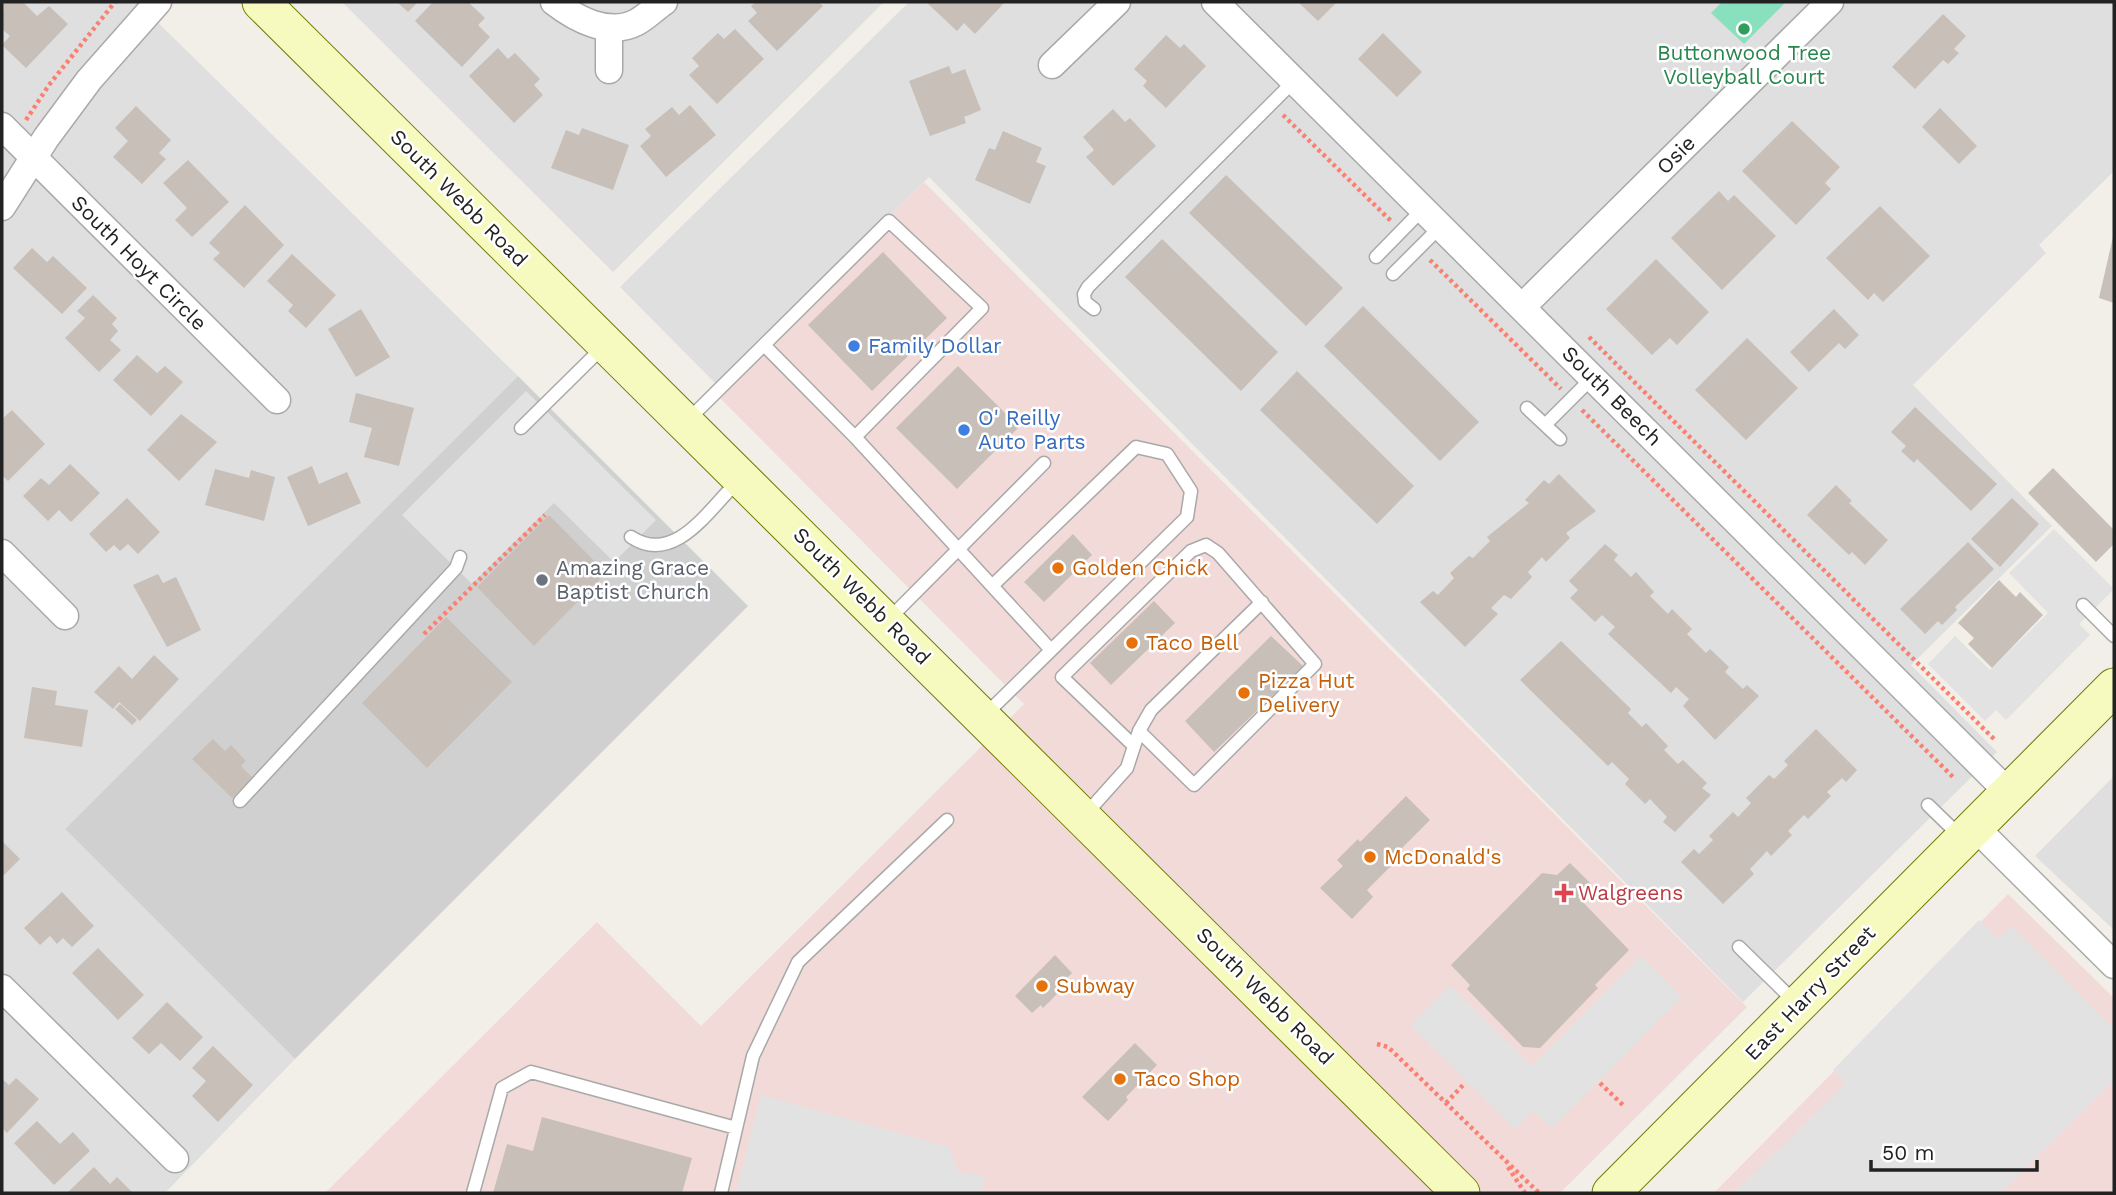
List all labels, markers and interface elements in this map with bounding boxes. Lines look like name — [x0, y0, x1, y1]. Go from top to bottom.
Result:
marker: Buttonwood Tree Volleyball Court — [1736, 21, 1752, 37]
place label: Buttonwood Tree Volleyball Court — [1657, 40, 1831, 89]
street label: South Webb Road — [386, 124, 533, 271]
street label: Osie — [1651, 130, 1700, 179]
street label: South Hoyt Circle — [67, 190, 212, 335]
place label: Family Dollar — [868, 333, 1002, 358]
marker: Family Dollar — [846, 338, 862, 354]
street label: South Beech — [1557, 341, 1667, 451]
place label: O' Reilly Auto Parts — [978, 405, 1086, 454]
marker: O' Reilly Auto Parts — [956, 422, 972, 438]
street label: South Webb Road — [789, 522, 936, 669]
place label: Amazing Grace Baptist Church — [556, 555, 709, 604]
place label: Golden Chick — [1072, 555, 1208, 580]
marker: Golden Chick — [1050, 560, 1066, 576]
marker: Amazing Grace Baptist Church — [534, 572, 550, 588]
place label: Taco Bell — [1146, 630, 1239, 655]
marker: Taco Bell — [1124, 635, 1140, 651]
place label: Pizza Hut Delivery — [1258, 668, 1355, 717]
marker: Pizza Hut Delivery — [1236, 685, 1252, 701]
place label: McDonald's — [1384, 844, 1501, 869]
marker: McDonald's — [1362, 849, 1378, 865]
place label: Walgreens — [1578, 880, 1683, 905]
marker: Walgreens — [1556, 885, 1572, 901]
street label: East Harry Street — [1739, 920, 1880, 1065]
street label: South Webb Road — [1192, 922, 1339, 1069]
place label: Subway — [1056, 973, 1135, 998]
marker: Subway — [1034, 978, 1050, 994]
place label: Taco Shop — [1134, 1066, 1240, 1091]
marker: Taco Shop — [1112, 1071, 1128, 1087]
scale bar — [1871, 1128, 2037, 1172]
text: 50 m — [1882, 1140, 1934, 1165]

